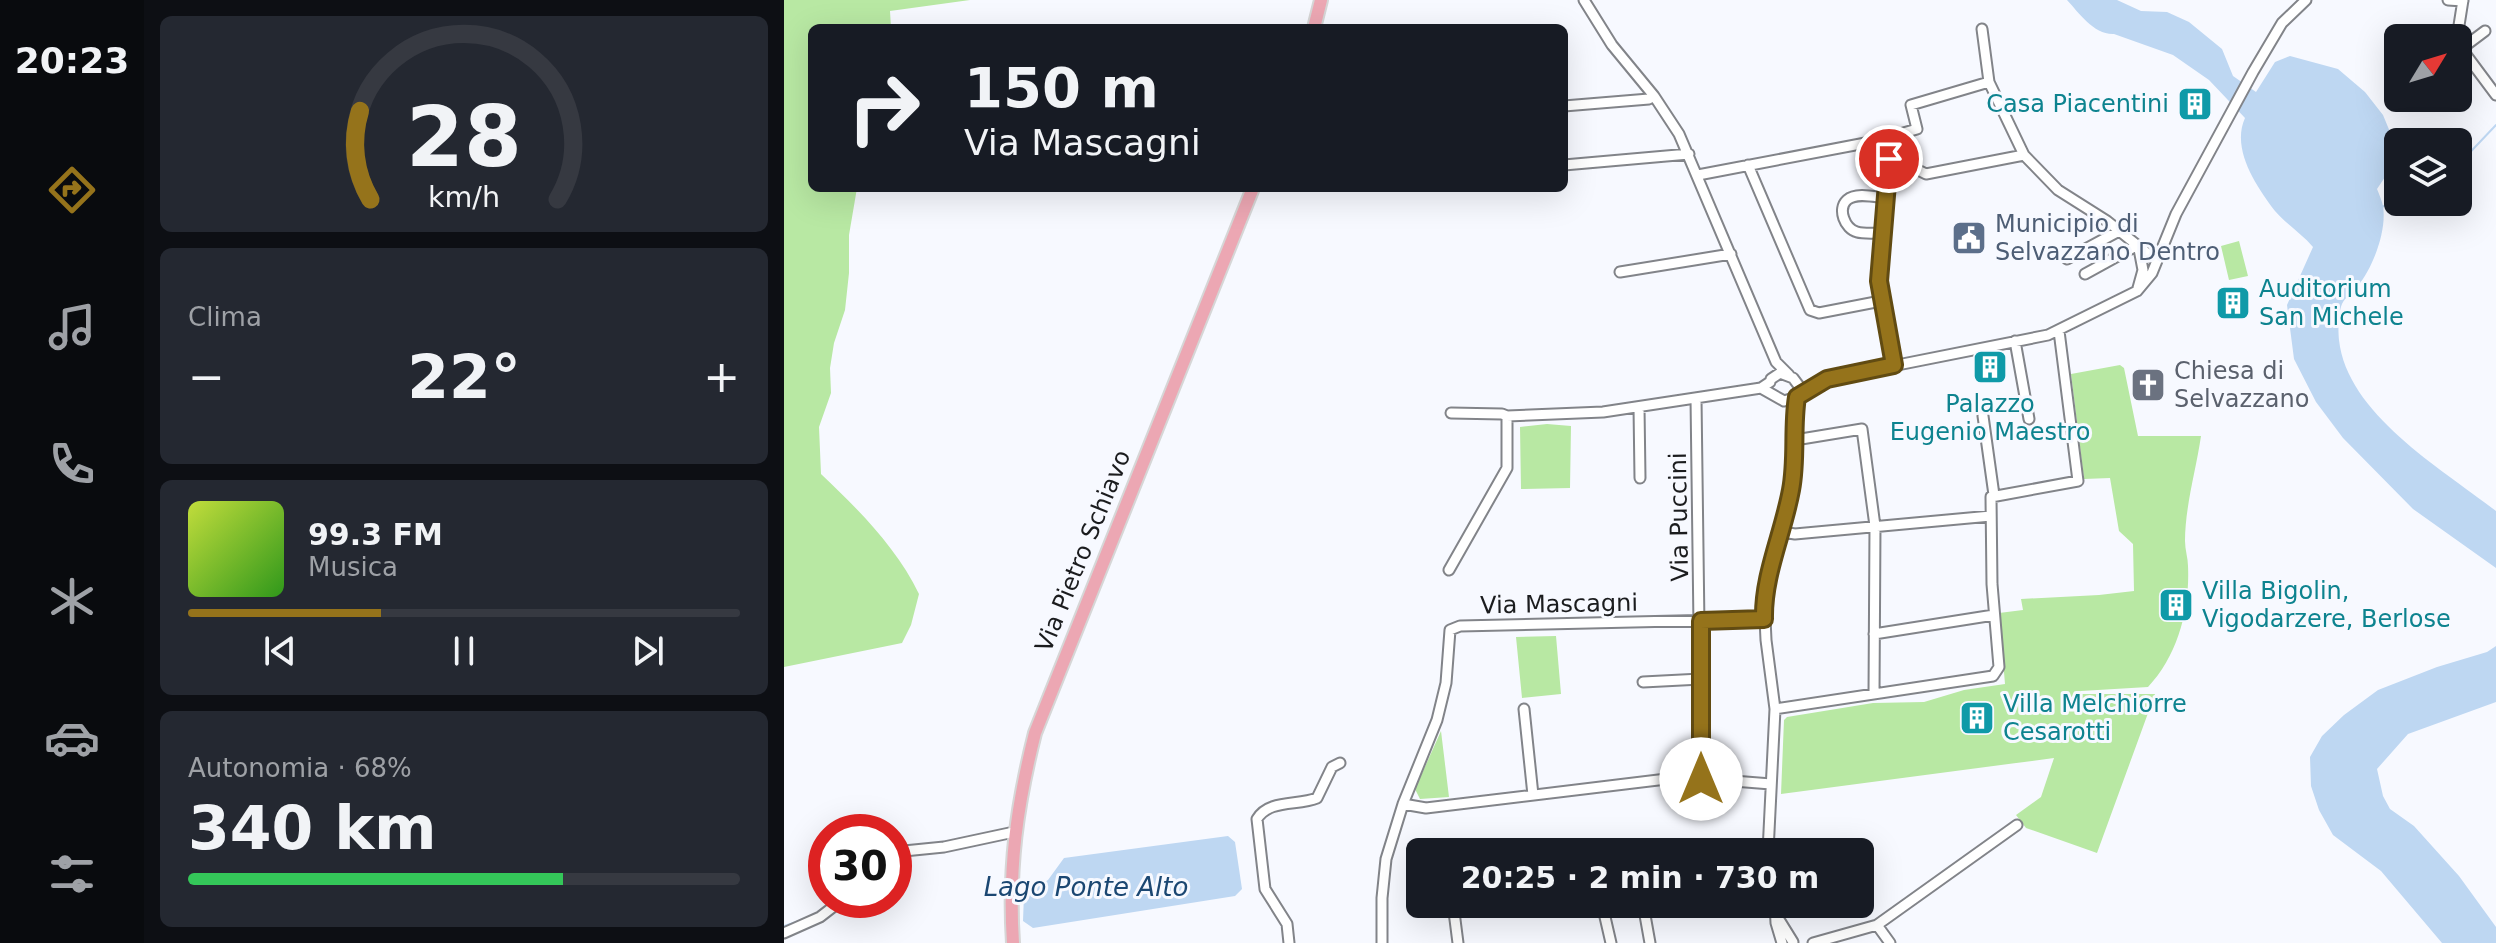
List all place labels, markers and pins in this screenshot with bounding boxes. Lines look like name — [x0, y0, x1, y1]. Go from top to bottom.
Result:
building icon: Casa Piacentini — [2176, 85, 2214, 123]
place label: Casa Piacentini — [1986, 90, 2169, 118]
pin — [1855, 125, 1923, 193]
place label: Municipio di Selvazzano Dentro — [1995, 210, 2220, 266]
public building icon: Municipio di Selvazzano Dentro — [1950, 219, 1988, 257]
place label: Auditorium San Michele — [2259, 275, 2404, 331]
building icon: Auditorium San Michele — [2214, 284, 2252, 322]
building icon: Palazzo Eugenio Maestro — [1971, 348, 2009, 386]
place label: Chiesa di Selvazzano — [2174, 357, 2309, 413]
church icon: Chiesa di Selvazzano — [2129, 366, 2167, 404]
place label: Palazzo Eugenio Maestro — [1890, 390, 2090, 446]
place label: Villa Bigolin, Vigodarzere, Berlose — [2202, 577, 2451, 633]
building icon: Villa Bigolin, Vigodarzere, Berlose — [2157, 586, 2195, 624]
place label: Villa Melchiorre Cesarotti — [2003, 690, 2187, 746]
building icon: Villa Melchiorre Cesarotti — [1958, 699, 1996, 737]

